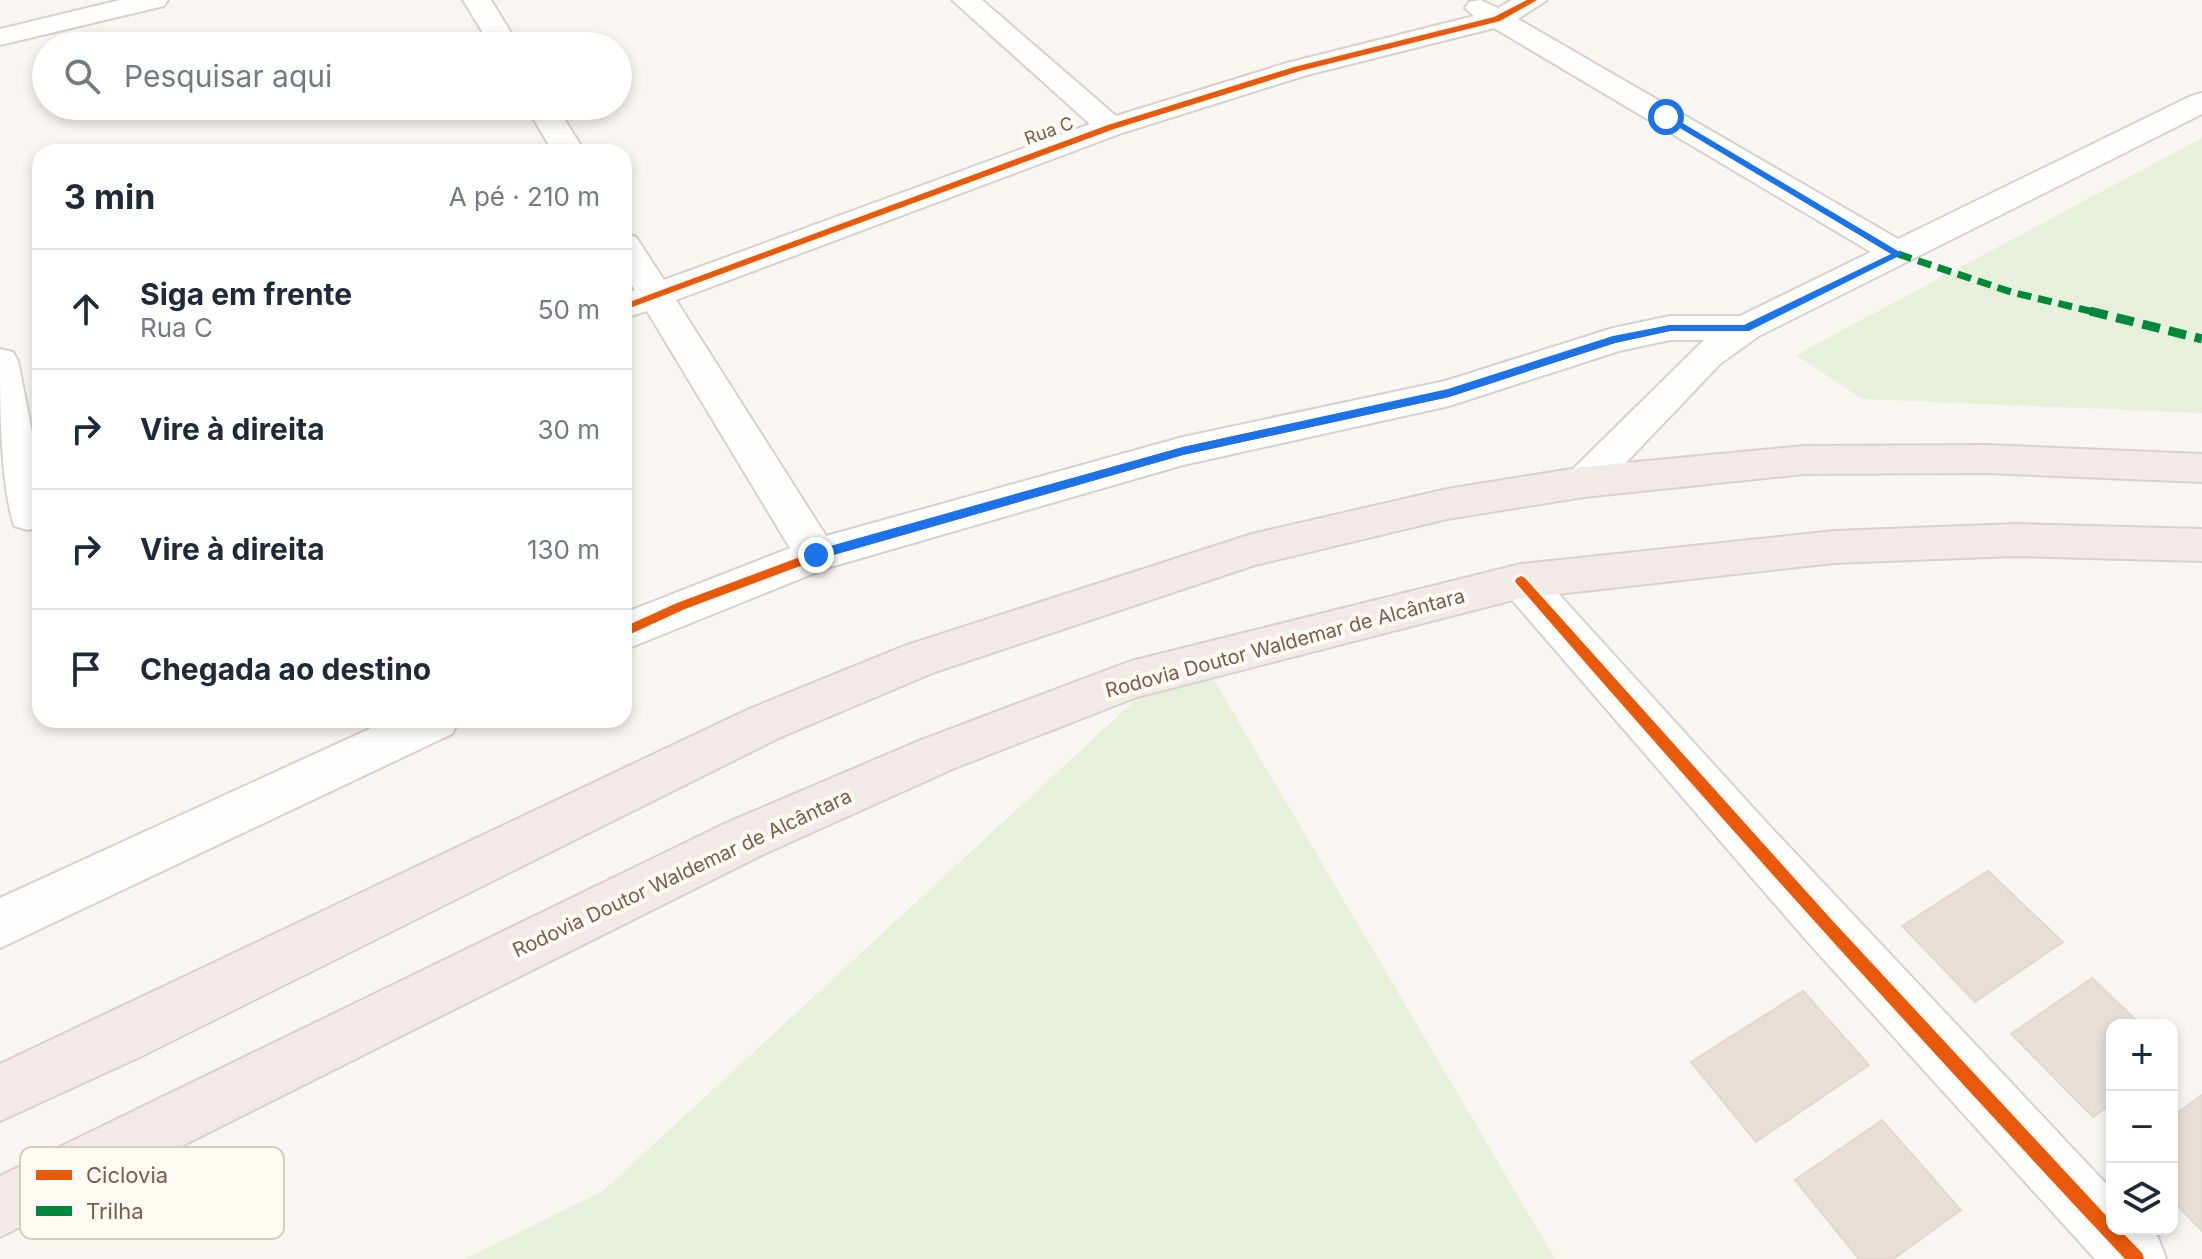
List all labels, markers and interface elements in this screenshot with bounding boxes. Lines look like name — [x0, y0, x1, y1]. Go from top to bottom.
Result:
search box — [32, 32, 632, 120]
icon: search — [60, 54, 104, 98]
text: Pesquisar aqui — [124, 58, 332, 94]
route start — [1648, 99, 1684, 135]
street label: Rua C — [1021, 112, 1076, 149]
text: 3 min — [64, 176, 155, 217]
text: A pé · 210 m — [449, 181, 600, 212]
text: Siga em frente — [140, 276, 352, 312]
icon: ahead — [64, 287, 108, 331]
text: 50 m — [538, 294, 600, 325]
text: Rua C — [140, 312, 213, 343]
icon: right — [64, 407, 108, 451]
text: Vire à direita — [140, 411, 325, 447]
text: 30 m — [537, 414, 600, 445]
icon: right — [64, 527, 108, 571]
text: Vire à direita — [140, 531, 325, 567]
text: 130 m — [527, 534, 600, 565]
route end — [798, 537, 834, 573]
street label: Rodovia Doutor Waldemar de Alcântara — [1103, 583, 1467, 703]
icon: arrive — [64, 647, 108, 691]
text: Chegada ao destino — [140, 651, 431, 687]
street label: Rodovia Doutor Waldemar de Alcântara — [509, 784, 855, 962]
map controls — [2106, 1019, 2178, 1235]
button: + — [2106, 1019, 2178, 1091]
button: − — [2106, 1091, 2178, 1163]
legend — [20, 1147, 284, 1239]
text: Ciclovia — [86, 1162, 168, 1188]
button: layers — [2106, 1163, 2178, 1235]
text: Trilha — [86, 1198, 144, 1224]

